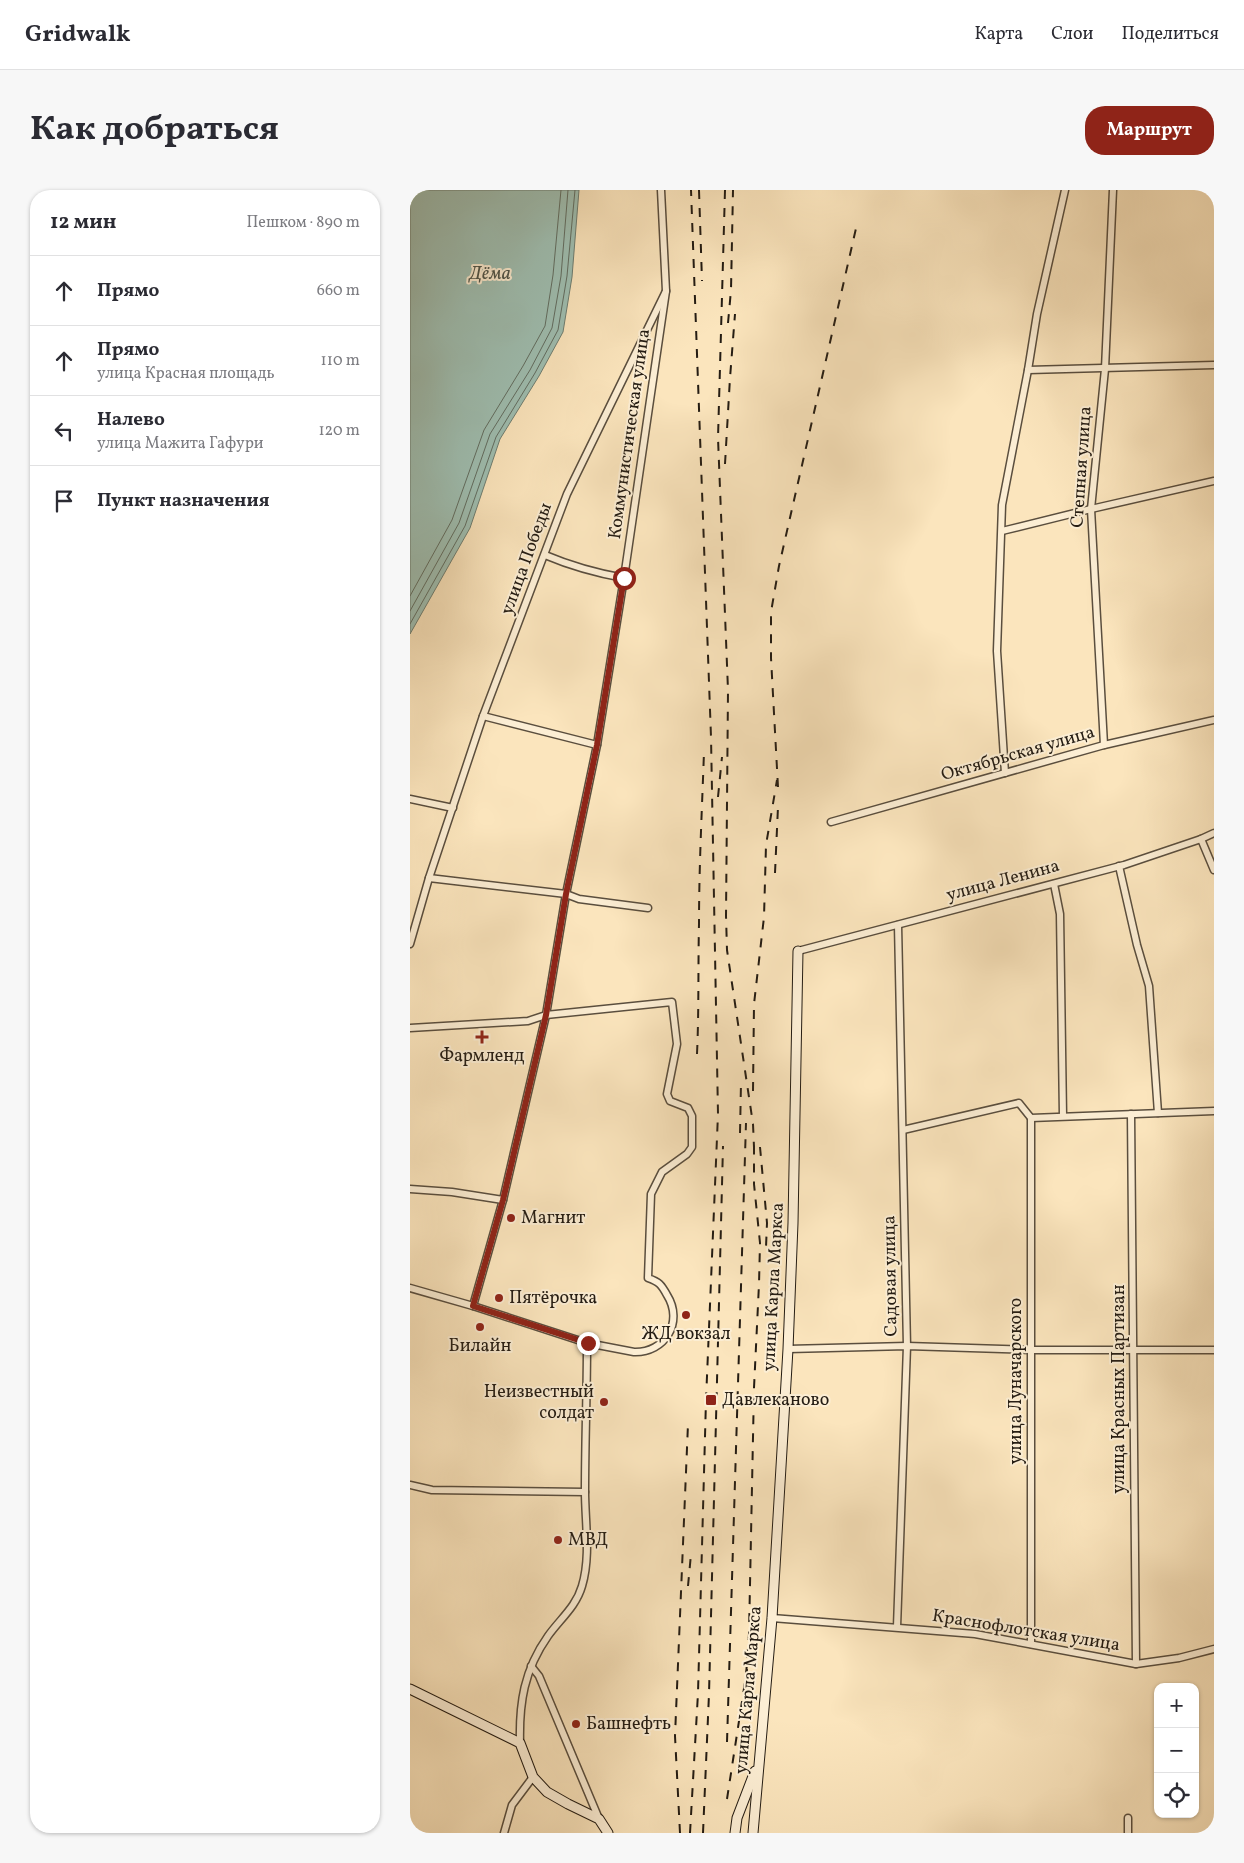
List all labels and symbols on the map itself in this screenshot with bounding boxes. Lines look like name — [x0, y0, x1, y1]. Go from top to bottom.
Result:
water label: Дёма — [467, 261, 511, 287]
street label: Коммунистическая улица — [603, 327, 657, 541]
street label: Степная улица — [1065, 405, 1099, 529]
street label: улица Победы — [495, 499, 559, 619]
route start — [613, 567, 636, 590]
street label: Октябрьская улица — [938, 720, 1098, 788]
street label: улица Ленина — [944, 854, 1062, 908]
marker: Фармленд — [476, 1031, 488, 1043]
place label: Фармленд — [440, 1044, 524, 1069]
street label: улица Карла Маркса — [757, 1202, 791, 1372]
place label: Магнит — [521, 1206, 585, 1231]
marker: Магнит — [505, 1212, 517, 1224]
street label: Садовая улица — [877, 1215, 905, 1337]
street label: улица Красных Партизан — [1107, 1284, 1132, 1494]
place label: Пятёрочка — [509, 1286, 597, 1311]
marker: Пятёрочка — [493, 1292, 505, 1304]
street label: улица Луначарского — [1004, 1298, 1029, 1464]
marker: ЖД вокзал — [680, 1309, 692, 1321]
marker: Билайн — [474, 1321, 486, 1333]
place label: ЖД вокзал — [641, 1322, 731, 1347]
route end — [577, 1332, 600, 1355]
place label: Билайн — [449, 1334, 511, 1359]
place label: Неизвестный солдат — [484, 1380, 594, 1426]
place label: Давлеканово — [722, 1388, 829, 1413]
marker: Давлеканово — [704, 1393, 718, 1407]
marker: Неизвестный солдат — [598, 1396, 610, 1408]
place label: МВД — [568, 1528, 608, 1553]
marker: МВД — [552, 1534, 564, 1546]
street label: Краснофлотская улица — [930, 1604, 1122, 1658]
street label: улица Карла Маркса — [729, 1605, 769, 1775]
place label: Башнефть — [586, 1712, 671, 1737]
marker: Башнефть — [570, 1718, 582, 1730]

